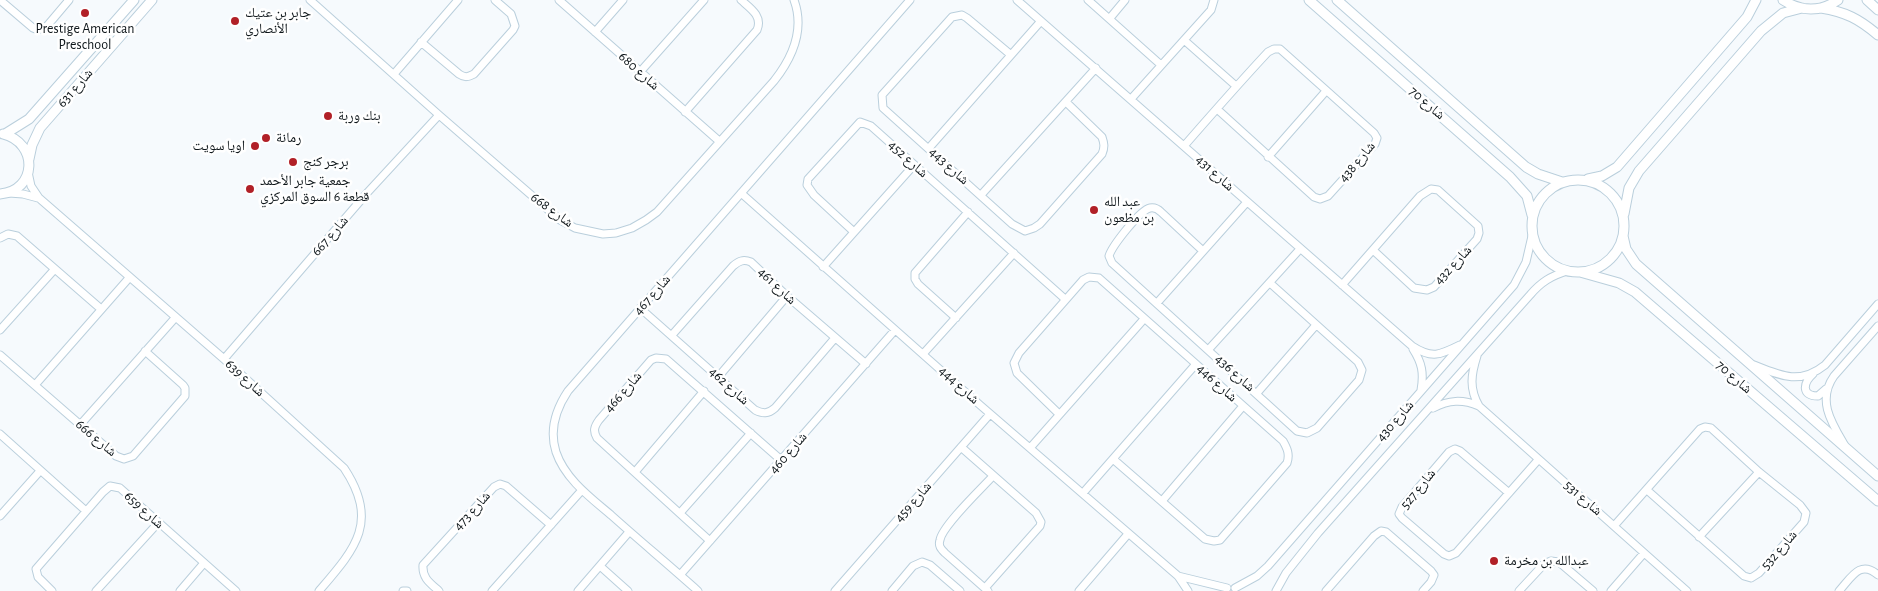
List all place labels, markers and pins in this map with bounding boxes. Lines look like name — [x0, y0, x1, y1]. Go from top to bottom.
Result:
place label: جابر بن عتيك الأنصاري — [245, 5, 311, 38]
marker: Prestige American Preschool — [79, 7, 91, 19]
marker: جابر بن عتيك الأنصاري — [229, 15, 241, 27]
place label: Prestige American Preschool — [36, 21, 134, 54]
place label: بنك وربة — [338, 108, 381, 124]
marker: بنك وربة — [322, 110, 334, 122]
place label: رمانة — [276, 130, 302, 146]
marker: رمانة — [260, 132, 272, 144]
place label: اويا سويت — [192, 138, 245, 154]
marker: اويا سويت — [249, 140, 261, 152]
place label: برجر كنج — [303, 154, 349, 170]
marker: برجر كنج — [287, 156, 299, 168]
place label: جمعية جابر الأحمد قطعة 6 السوق المركزي — [260, 173, 369, 206]
marker: جمعية جابر الأحمد قطعة 6 السوق المركزي — [244, 183, 256, 195]
place label: عبد الله بن مظعون — [1104, 194, 1154, 226]
marker: عبد الله بن مظعون — [1088, 204, 1100, 216]
place label: عبدالله بن مخرمة — [1504, 553, 1589, 569]
marker: عبدالله بن مخرمة — [1488, 555, 1500, 567]

